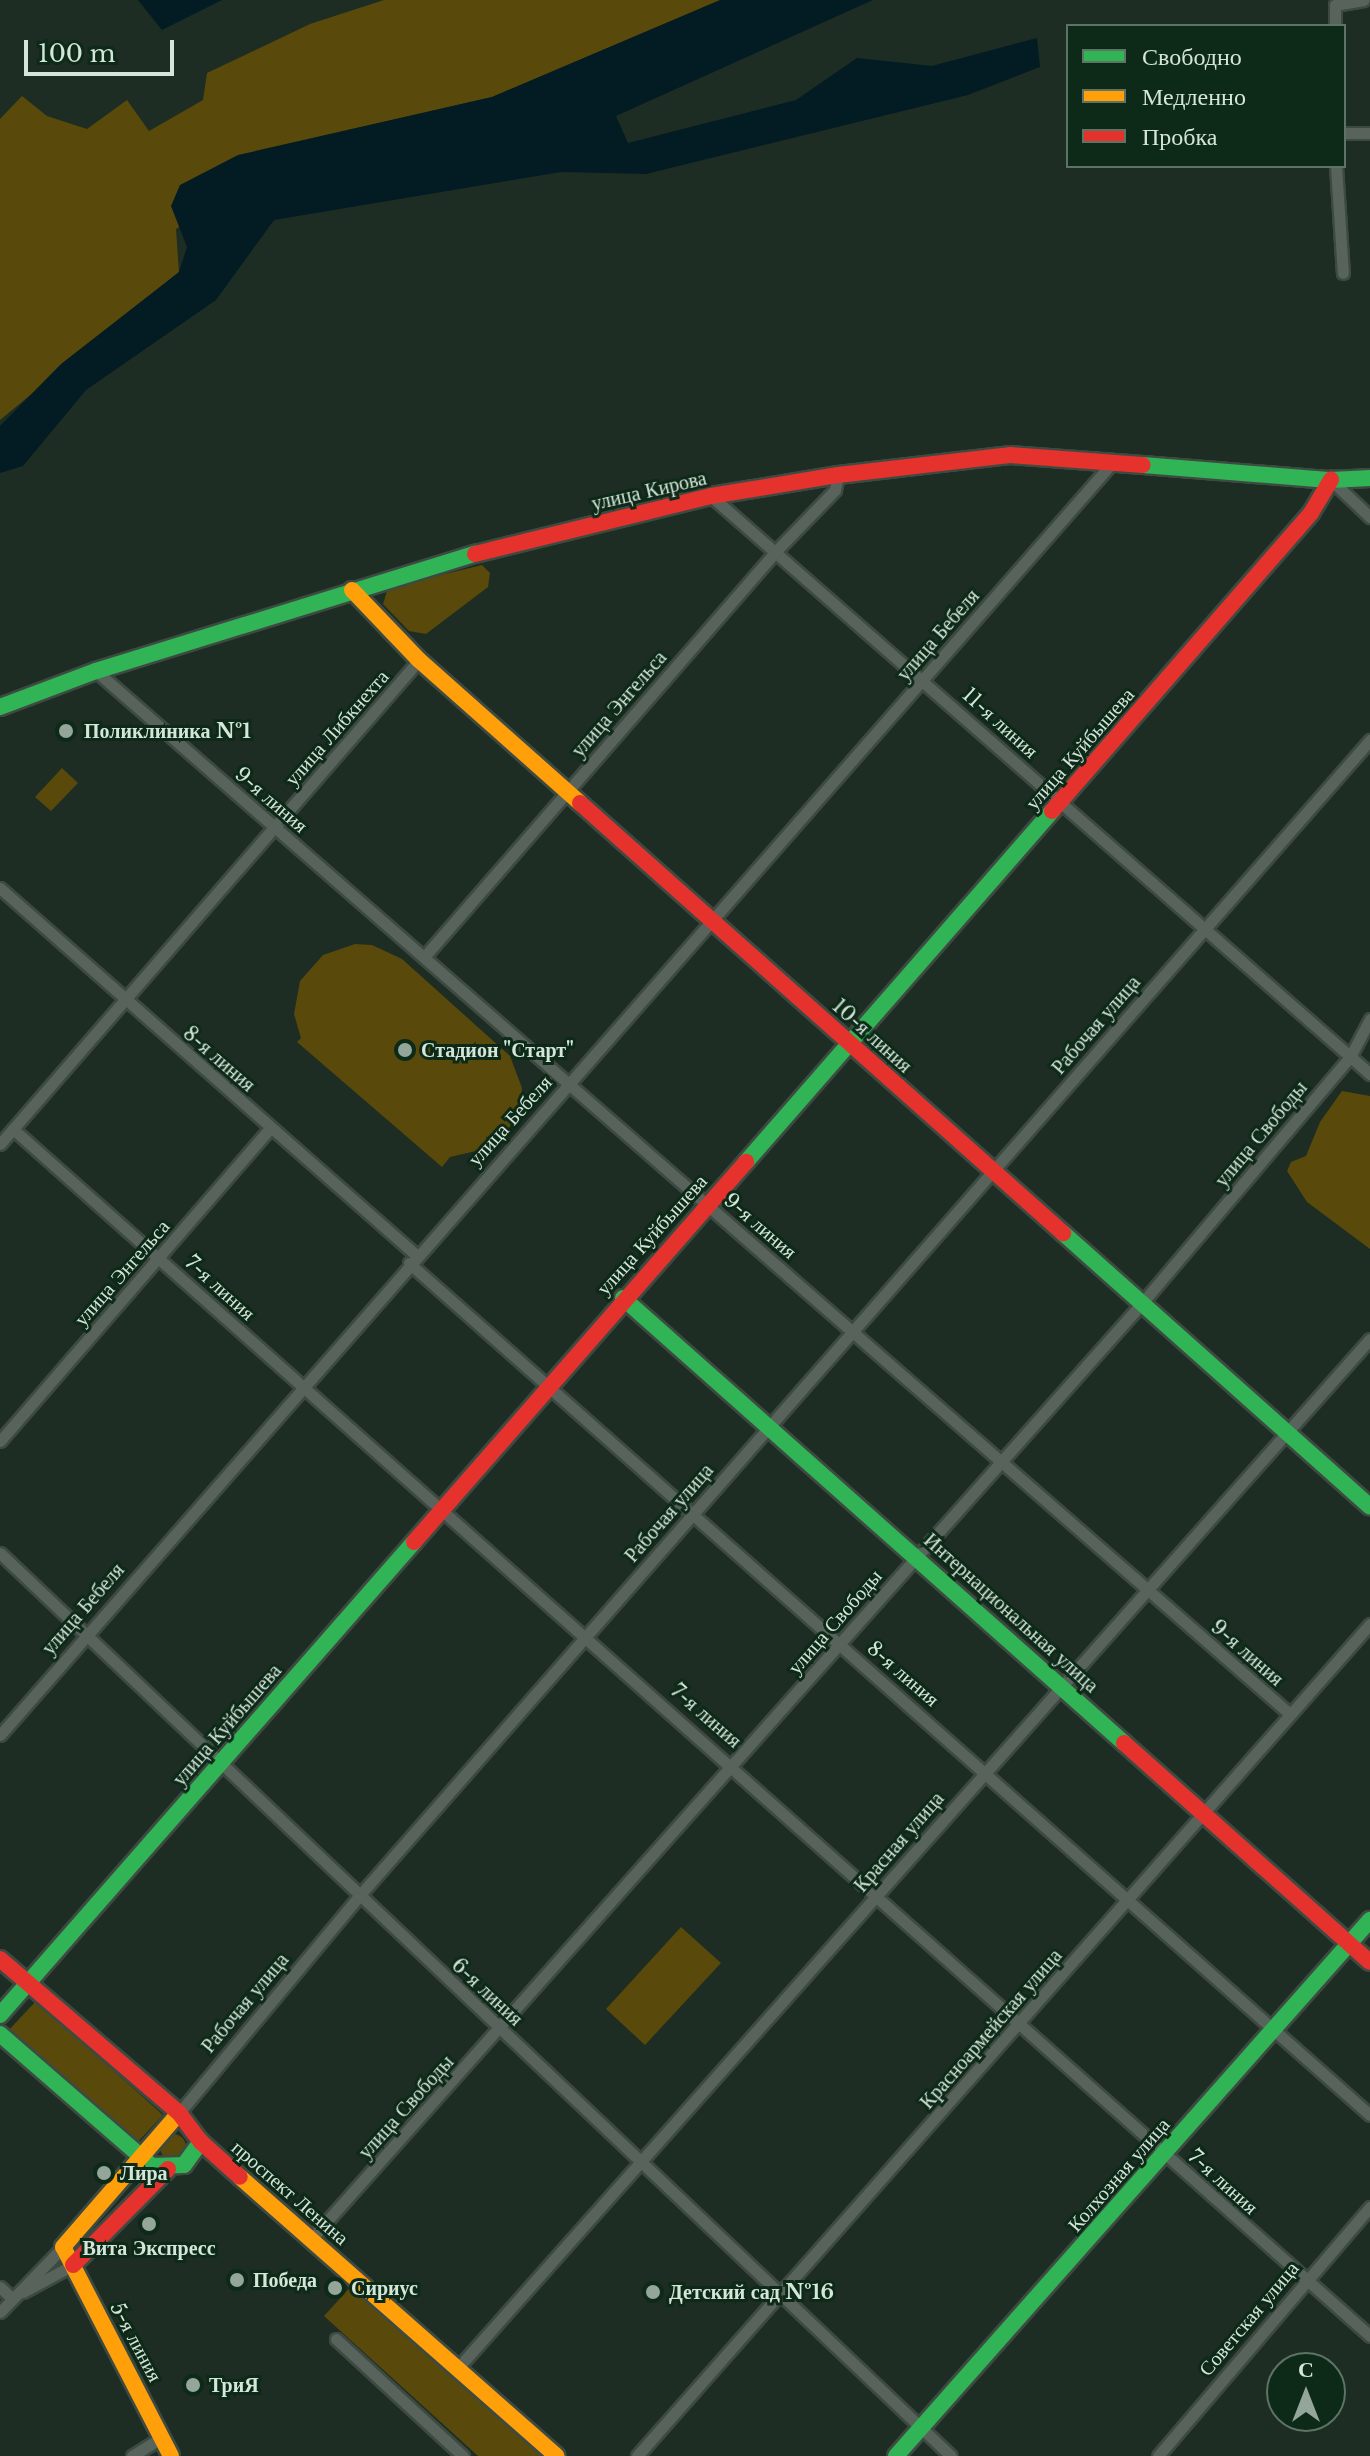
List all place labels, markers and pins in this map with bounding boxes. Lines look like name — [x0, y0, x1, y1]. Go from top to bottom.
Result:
place label: Поликлиника №1 — [84, 719, 251, 743]
marker: Поликлиника №1 — [55, 720, 77, 742]
place label: Стадион "Старт" — [421, 1038, 574, 1062]
marker: Стадион "Старт" — [396, 1041, 414, 1059]
place label: Лира — [120, 2161, 168, 2185]
marker: Лира — [95, 2164, 113, 2182]
marker: Вита Экспресс — [140, 2215, 158, 2233]
place label: Вита Экспресс — [82, 2236, 216, 2260]
place label: Победа — [253, 2268, 317, 2292]
marker: Победа — [228, 2271, 246, 2289]
place label: Сириус — [351, 2276, 418, 2300]
marker: Сириус — [326, 2279, 344, 2297]
place label: Детский сад №16 — [669, 2280, 834, 2304]
marker: Детский сад №16 — [644, 2283, 662, 2301]
place label: ТриЯ — [209, 2373, 259, 2397]
marker: ТриЯ — [184, 2376, 202, 2394]

